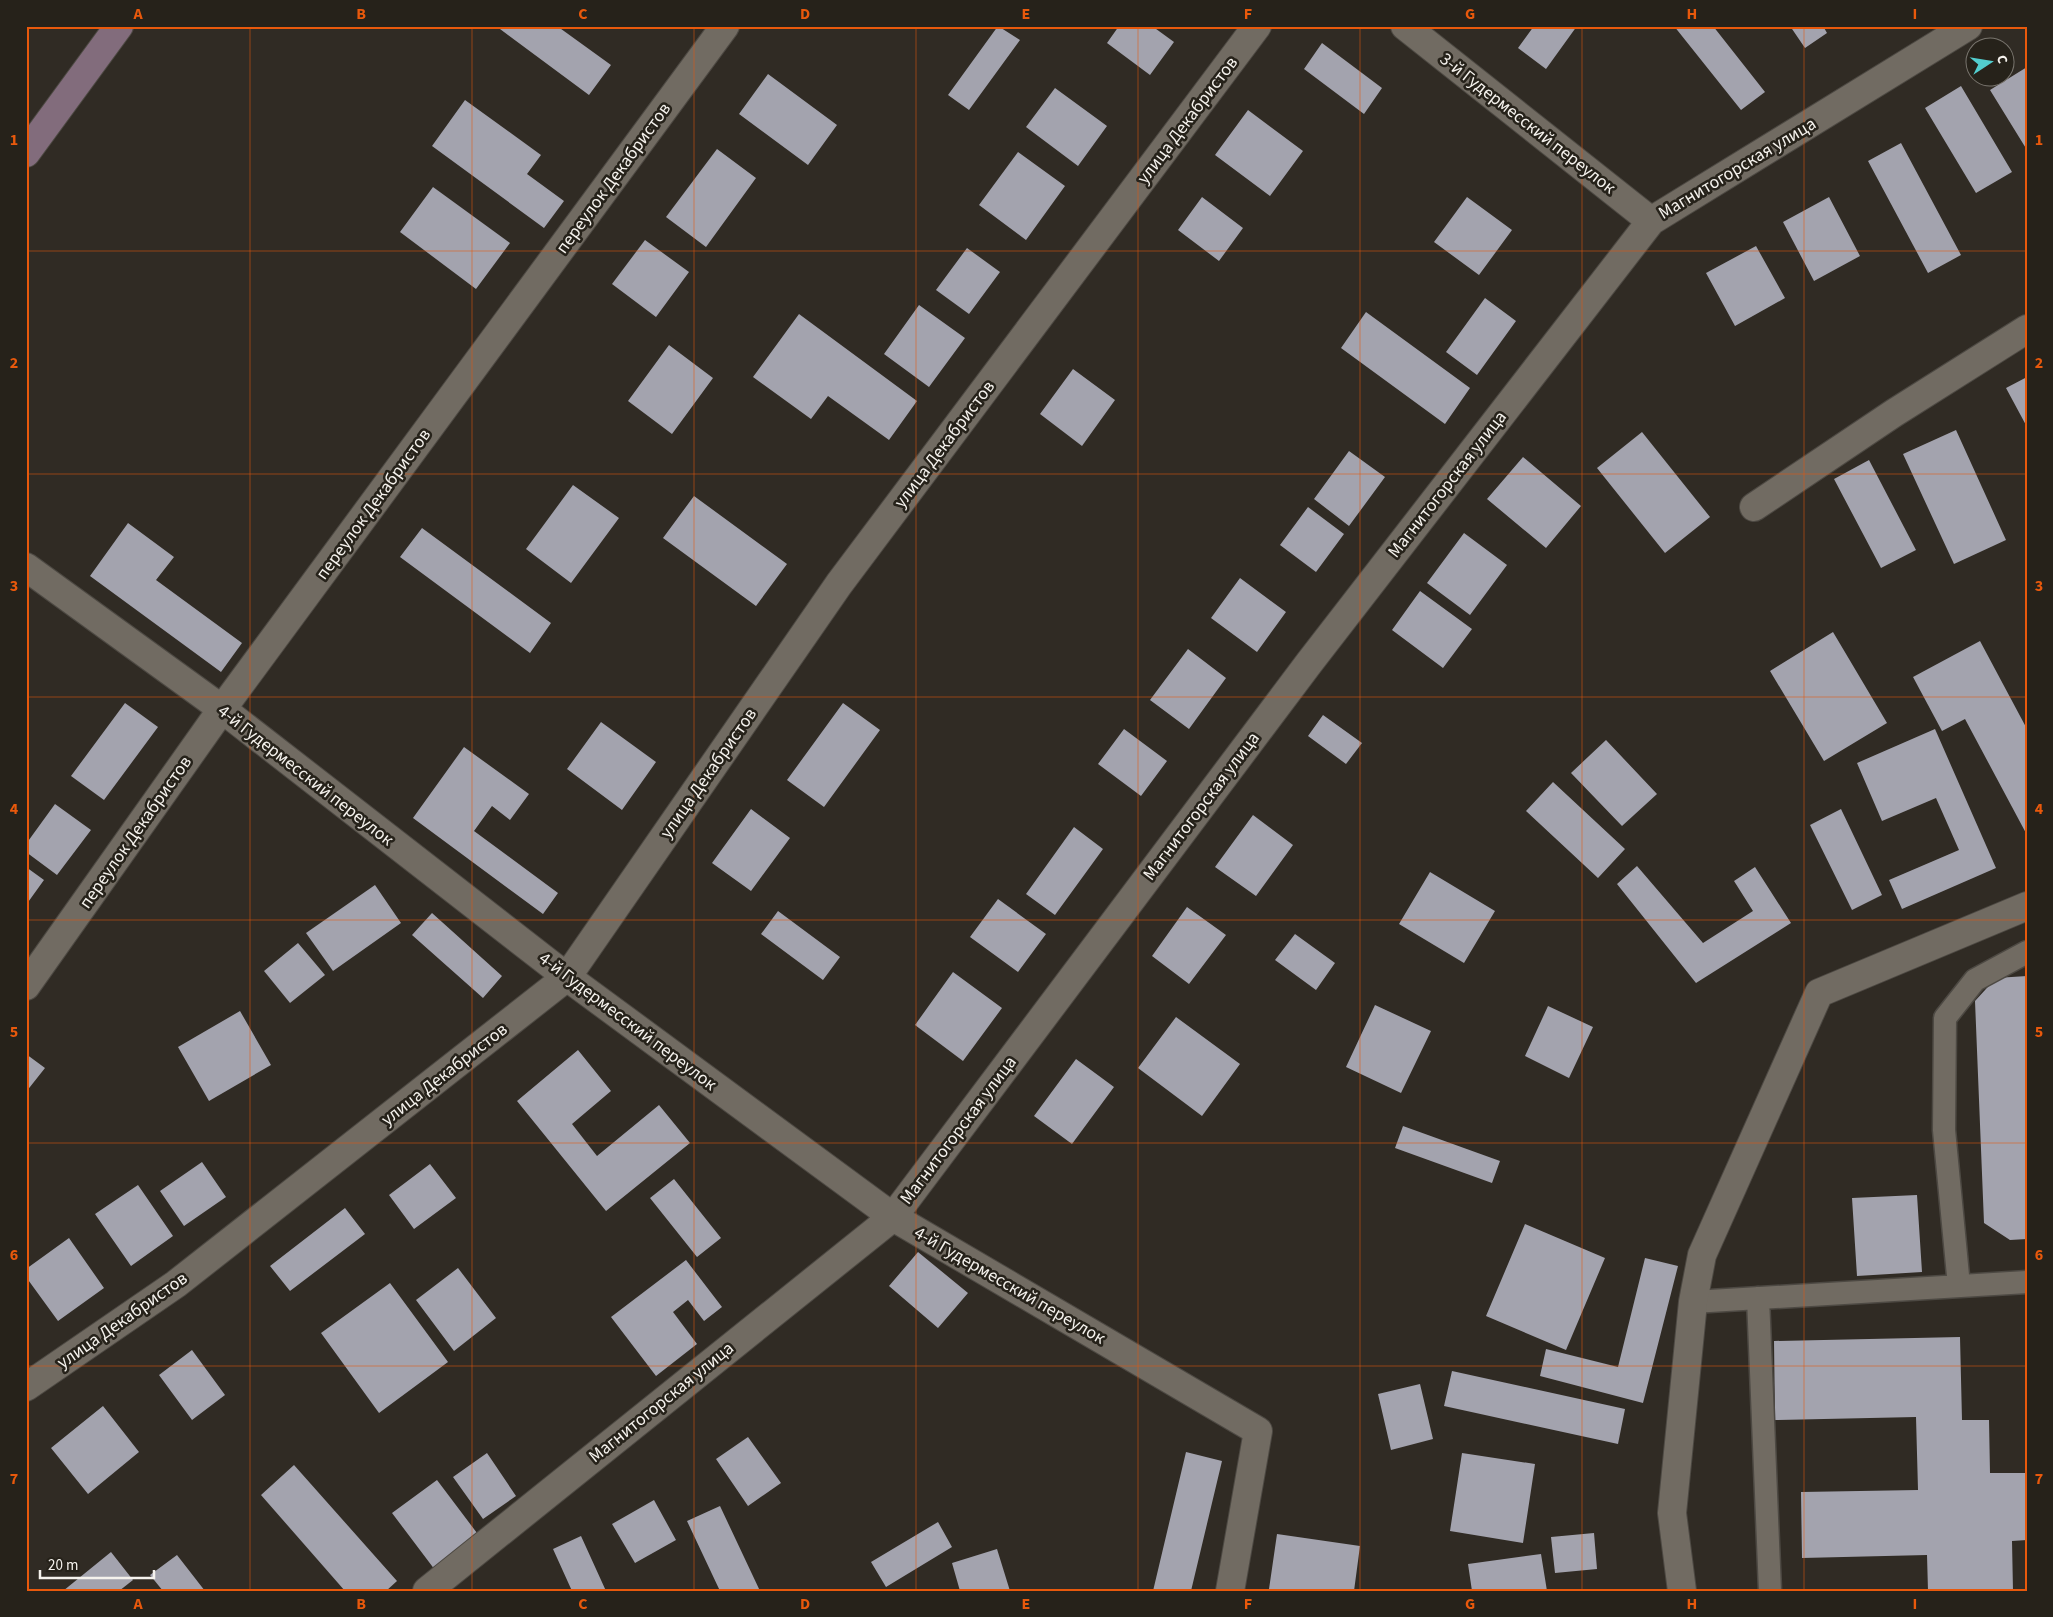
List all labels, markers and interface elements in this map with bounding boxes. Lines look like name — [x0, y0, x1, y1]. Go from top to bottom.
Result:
text: A — [132, 3, 143, 25]
text: B — [356, 3, 366, 25]
text: C — [578, 3, 588, 25]
text: D — [800, 3, 810, 25]
text: E — [1022, 3, 1030, 25]
text: F — [1244, 3, 1252, 25]
text: G — [1465, 3, 1475, 25]
text: H — [1687, 3, 1697, 25]
text: I — [1913, 3, 1917, 25]
north arrow — [1966, 38, 2016, 88]
street label: 3-й Гудермесский переулок — [1435, 47, 1621, 200]
street label: улица Декабристов — [1131, 51, 1244, 189]
text: С — [1991, 53, 2012, 66]
street label: переулок Декабристов — [550, 98, 677, 259]
street label: Магнитогорская улица — [1654, 111, 1821, 226]
text: 1 — [10, 129, 18, 151]
text: 1 — [2035, 129, 2043, 151]
text: 2 — [10, 352, 18, 374]
text: 2 — [2035, 352, 2043, 374]
street label: улица Декабристов — [888, 375, 1001, 513]
street label: Магнитогорская улица — [1382, 406, 1513, 563]
street label: переулок Декабристов — [310, 424, 437, 585]
text: 3 — [10, 575, 18, 597]
text: 3 — [2035, 575, 2043, 597]
street label: 4-й Гудермесский переулок — [213, 699, 399, 852]
street label: улица Декабристов — [654, 703, 763, 844]
street label: Магнитогорская улица — [1137, 727, 1266, 886]
street label: переулок Декабристов — [73, 751, 198, 914]
text: 4 — [10, 798, 19, 820]
text: 4 — [2035, 798, 2044, 820]
street label: 4-й Гудермесский переулок — [534, 946, 722, 1097]
street label: улица Декабристов — [376, 1017, 513, 1132]
text: 5 — [10, 1021, 18, 1043]
text: 5 — [2035, 1021, 2043, 1043]
street label: Магнитогорская улица — [894, 1051, 1023, 1210]
street label: 4-й Гудермесский переулок — [910, 1220, 1110, 1351]
text: 6 — [10, 1244, 18, 1266]
text: 6 — [2035, 1244, 2043, 1266]
street label: улица Декабристов — [52, 1266, 193, 1375]
street label: Магнитогорская улица — [583, 1336, 739, 1469]
text: 7 — [10, 1468, 18, 1490]
text: 7 — [2035, 1468, 2043, 1490]
scale bar — [40, 1547, 154, 1579]
text: 20 m — [48, 1555, 78, 1576]
text: A — [132, 1593, 143, 1615]
text: B — [356, 1593, 366, 1615]
text: C — [578, 1593, 588, 1615]
text: D — [800, 1593, 810, 1615]
text: E — [1022, 1593, 1030, 1615]
text: F — [1244, 1593, 1252, 1615]
text: G — [1465, 1593, 1475, 1615]
text: H — [1687, 1593, 1697, 1615]
text: I — [1913, 1593, 1917, 1615]

